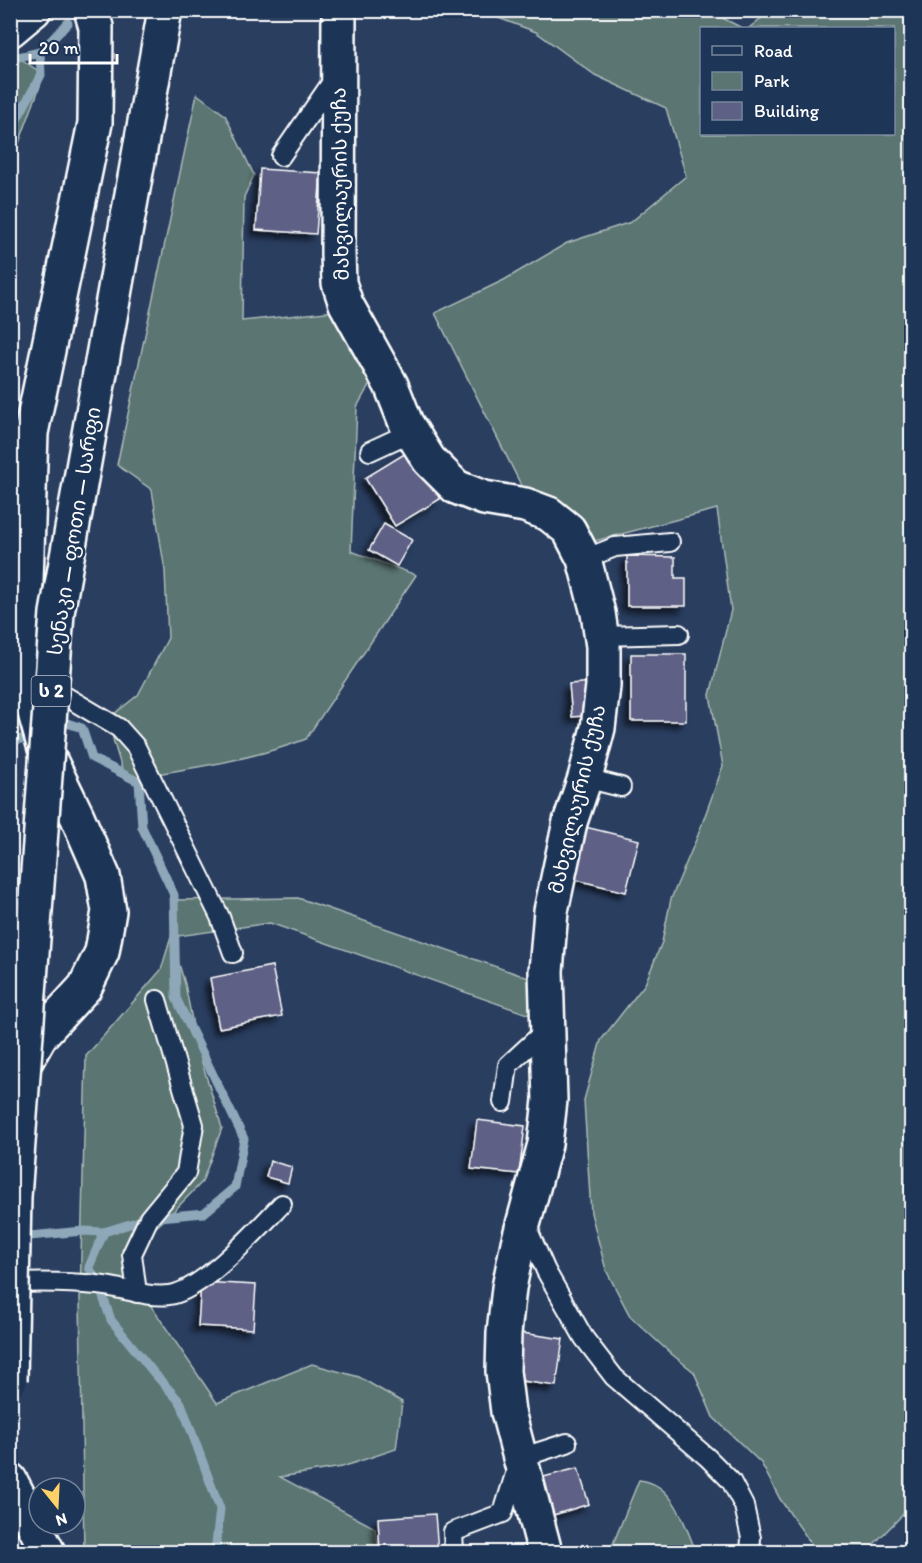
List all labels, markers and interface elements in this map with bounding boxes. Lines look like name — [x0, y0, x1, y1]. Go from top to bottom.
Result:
scale bar — [30, 27, 117, 65]
legend — [700, 27, 895, 135]
text: 20 m — [39, 37, 79, 59]
text: Road — [754, 40, 793, 62]
text: Park — [754, 70, 789, 92]
street label: მახვილაურის ქუჩა — [326, 87, 355, 281]
text: Building — [754, 100, 820, 122]
street label: სენაკი — ფოთი — სარფი — [43, 405, 105, 657]
road number: ს 2 — [32, 676, 70, 706]
street label: მახვილაურის ქუჩა — [544, 702, 611, 896]
north arrow — [27, 1476, 87, 1536]
text: N — [53, 1509, 70, 1530]

